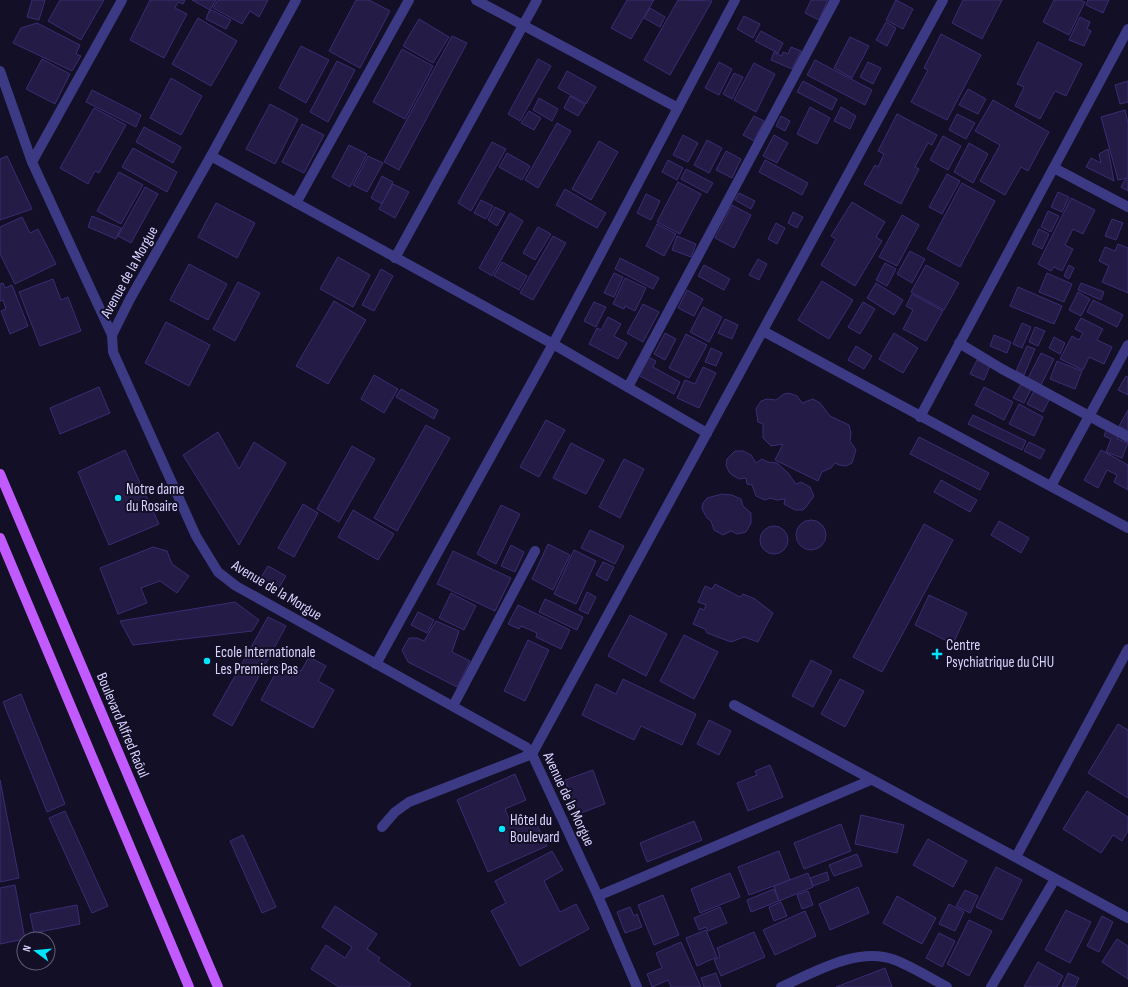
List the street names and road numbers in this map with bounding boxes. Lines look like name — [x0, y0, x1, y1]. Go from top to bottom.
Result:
street label: Avenue de la Morgue — [96, 223, 162, 322]
street label: Avenue de la Morgue — [227, 555, 325, 625]
street label: Boulevard Alfred Raôul — [92, 670, 153, 781]
street label: Avenue de la Morgue — [538, 748, 599, 849]

